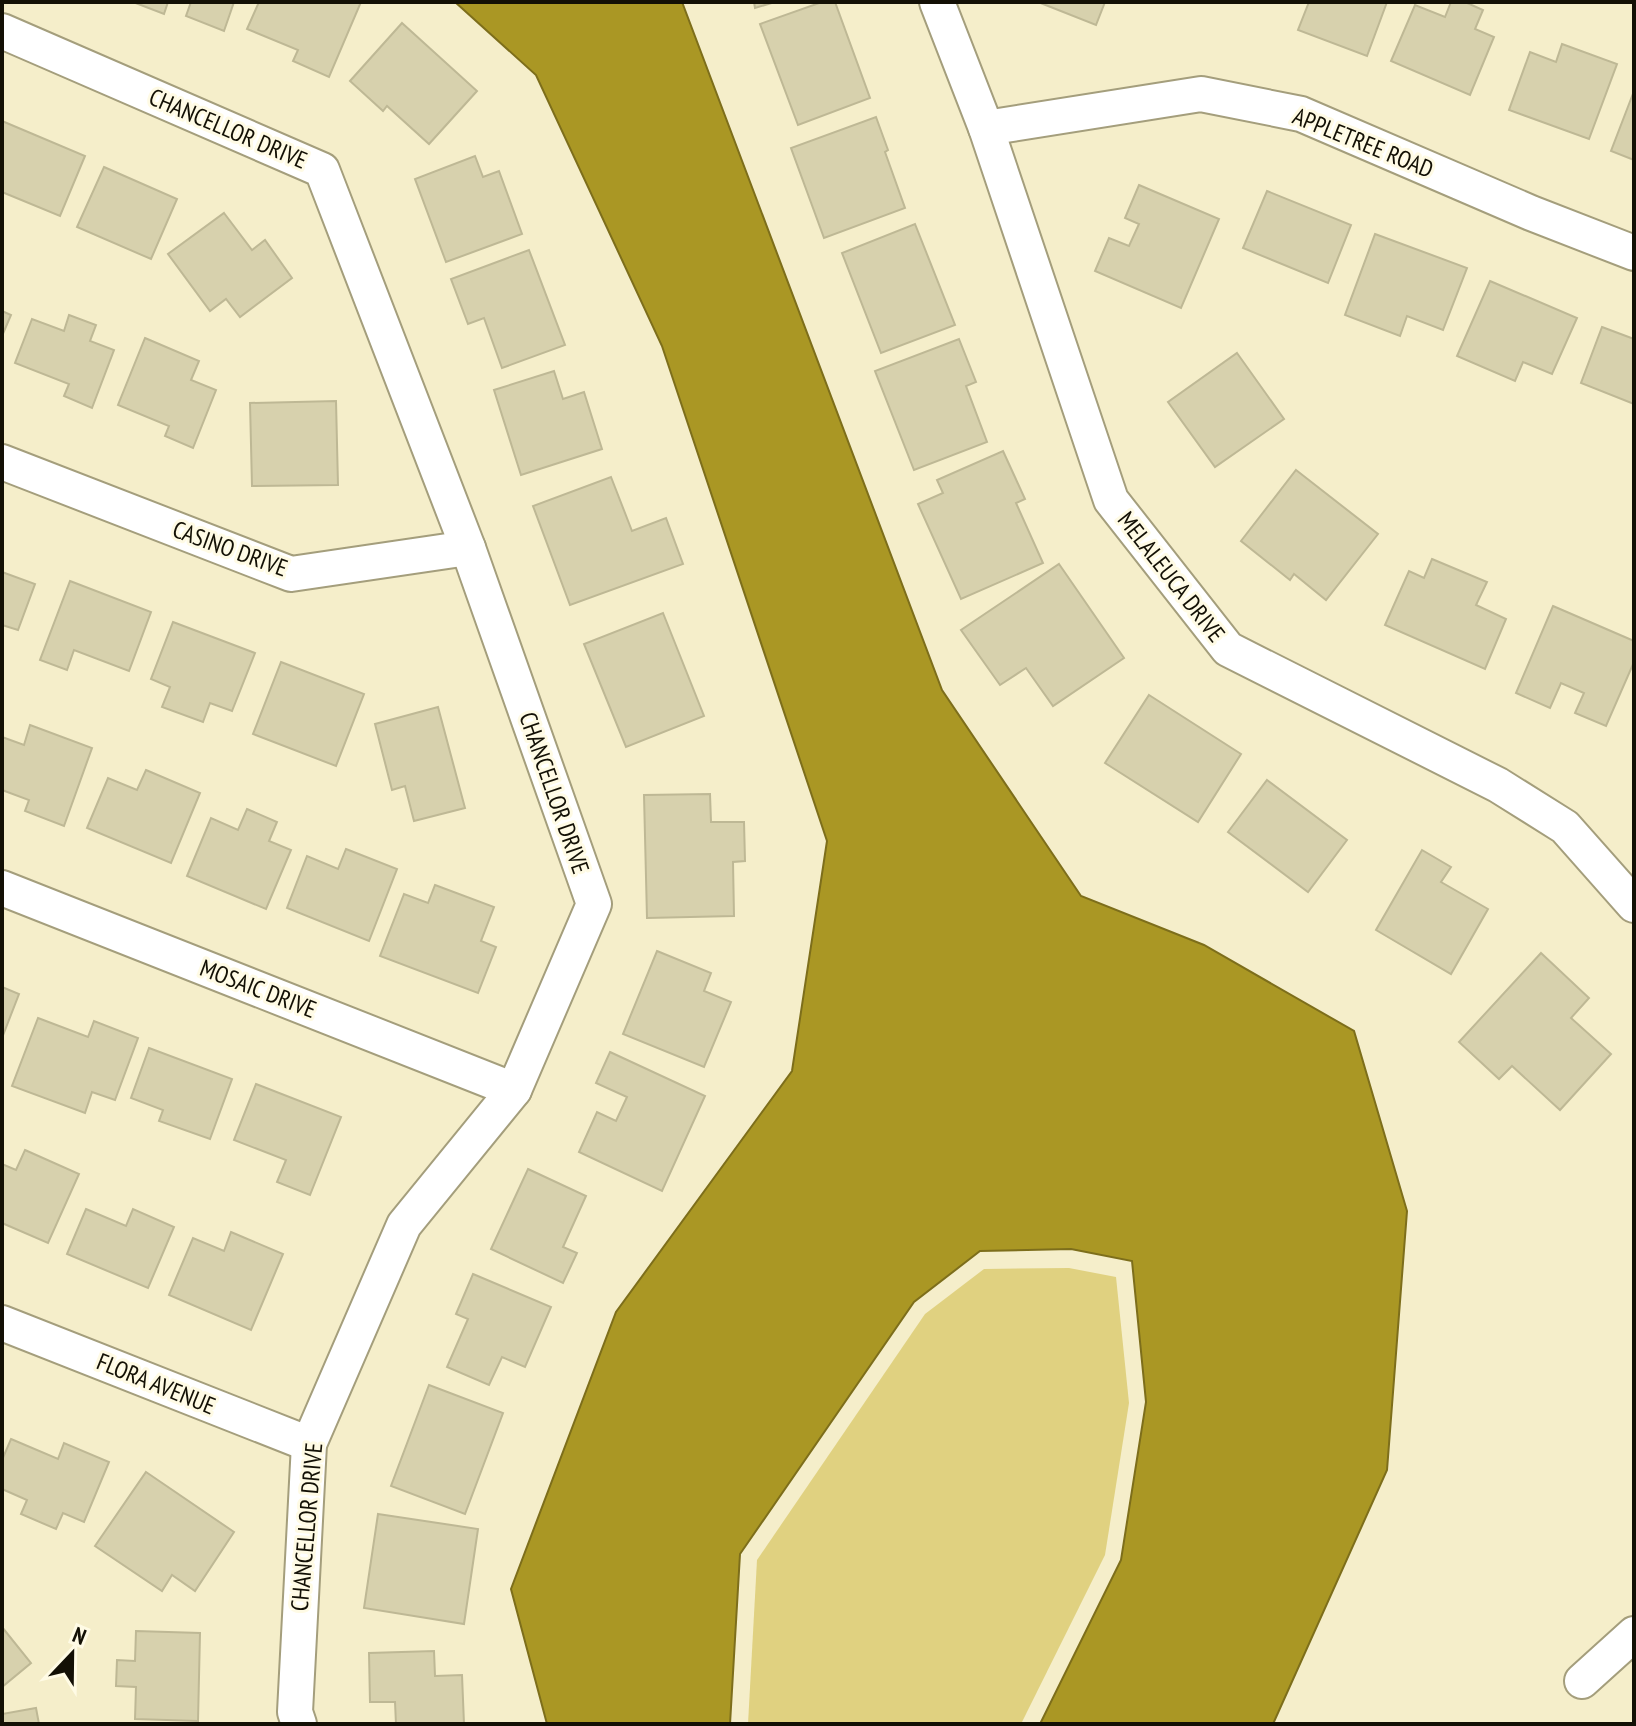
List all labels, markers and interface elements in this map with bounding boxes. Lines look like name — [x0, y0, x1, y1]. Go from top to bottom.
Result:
street label: CHANCELLOR DRIVE — [144, 81, 312, 176]
street label: APPLETREE ROAD — [1288, 100, 1438, 185]
street label: MELALEUCA DRIVE — [1111, 505, 1232, 648]
street label: CASINO DRIVE — [169, 513, 292, 584]
street label: CHANCELLOR DRIVE — [512, 708, 597, 878]
street label: MOSAIC DRIVE — [196, 952, 321, 1025]
street label: FLORA AVENUE — [92, 1346, 220, 1421]
street label: CHANCELLOR DRIVE — [284, 1441, 329, 1612]
north arrow — [32, 1614, 112, 1694]
text: N — [69, 1620, 90, 1651]

